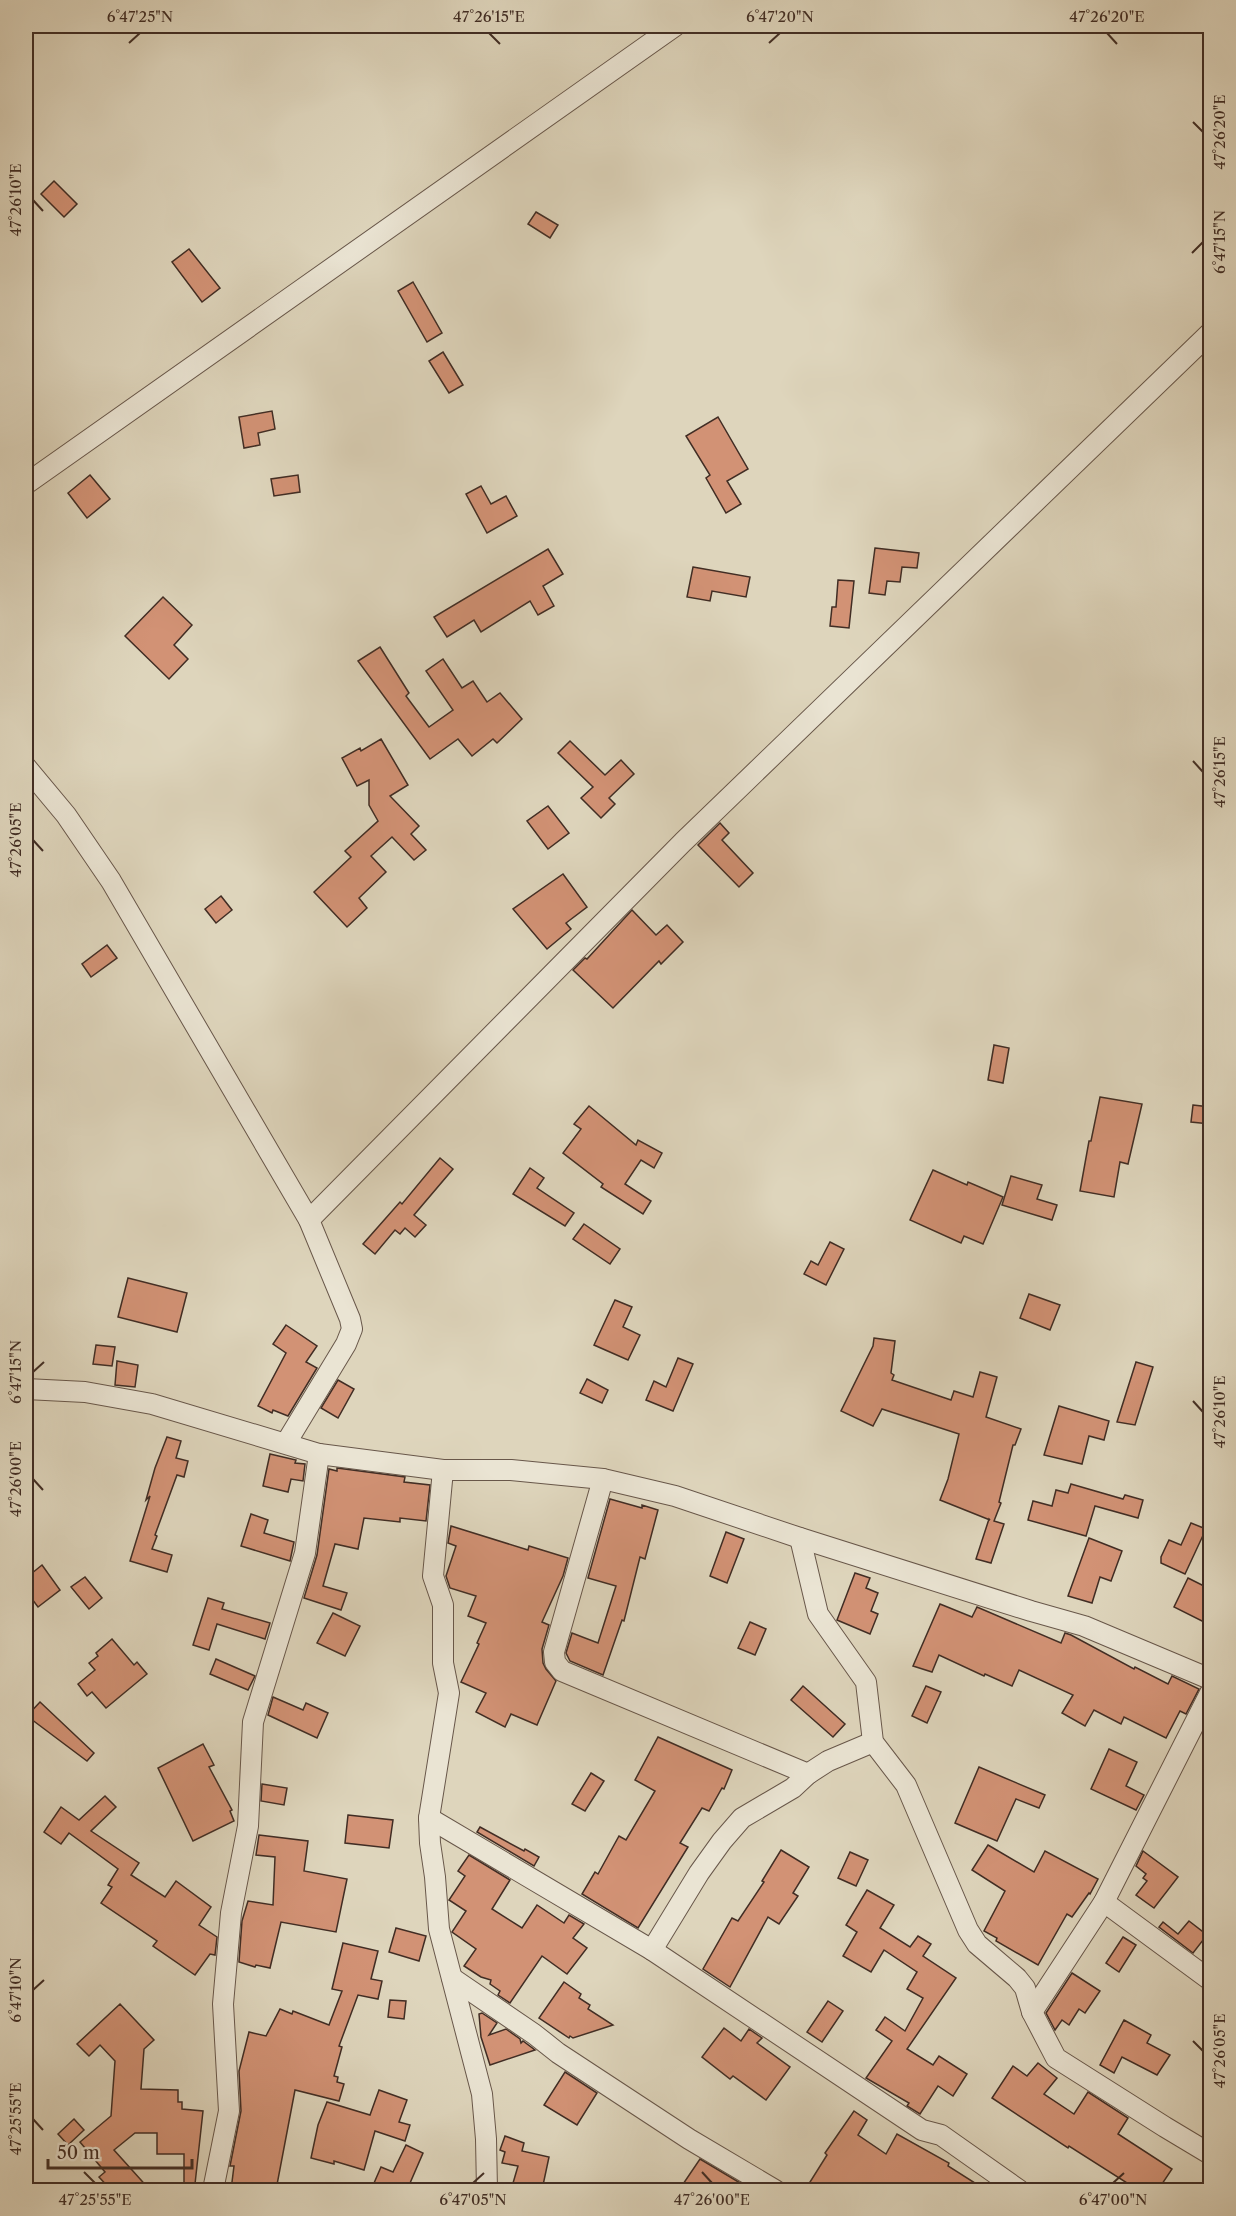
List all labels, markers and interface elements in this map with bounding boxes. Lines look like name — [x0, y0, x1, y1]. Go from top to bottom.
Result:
text: 6°47'25"N — [107, 7, 173, 26]
text: 47°26'15"E — [453, 7, 525, 26]
text: 6°47'20"N — [746, 7, 814, 26]
text: 47°26'20"E — [1069, 7, 1145, 26]
text: 47°26'20"E — [1210, 94, 1229, 170]
text: 47°26'10"E — [6, 163, 25, 237]
text: 6°47'15"N — [1210, 210, 1229, 274]
text: 47°26'15"E — [1210, 736, 1229, 808]
text: 47°26'05"E — [6, 803, 25, 877]
text: 6°47'15"N — [6, 1340, 25, 1404]
text: 47°26'10"E — [1210, 1375, 1229, 1449]
text: 47°26'00"E — [6, 1441, 25, 1517]
text: 6°47'10"N — [6, 1957, 25, 2023]
text: 47°26'05"E — [1210, 2014, 1229, 2088]
text: 47°25'55"E — [6, 2082, 25, 2156]
scale bar — [48, 2132, 192, 2170]
text: 50 m — [57, 2142, 100, 2164]
text: 47°25'55"E — [58, 2190, 132, 2209]
text: 6°47'05"N — [439, 2190, 507, 2209]
text: 47°26'00"E — [674, 2190, 750, 2209]
text: 6°47'00"N — [1079, 2190, 1147, 2209]

